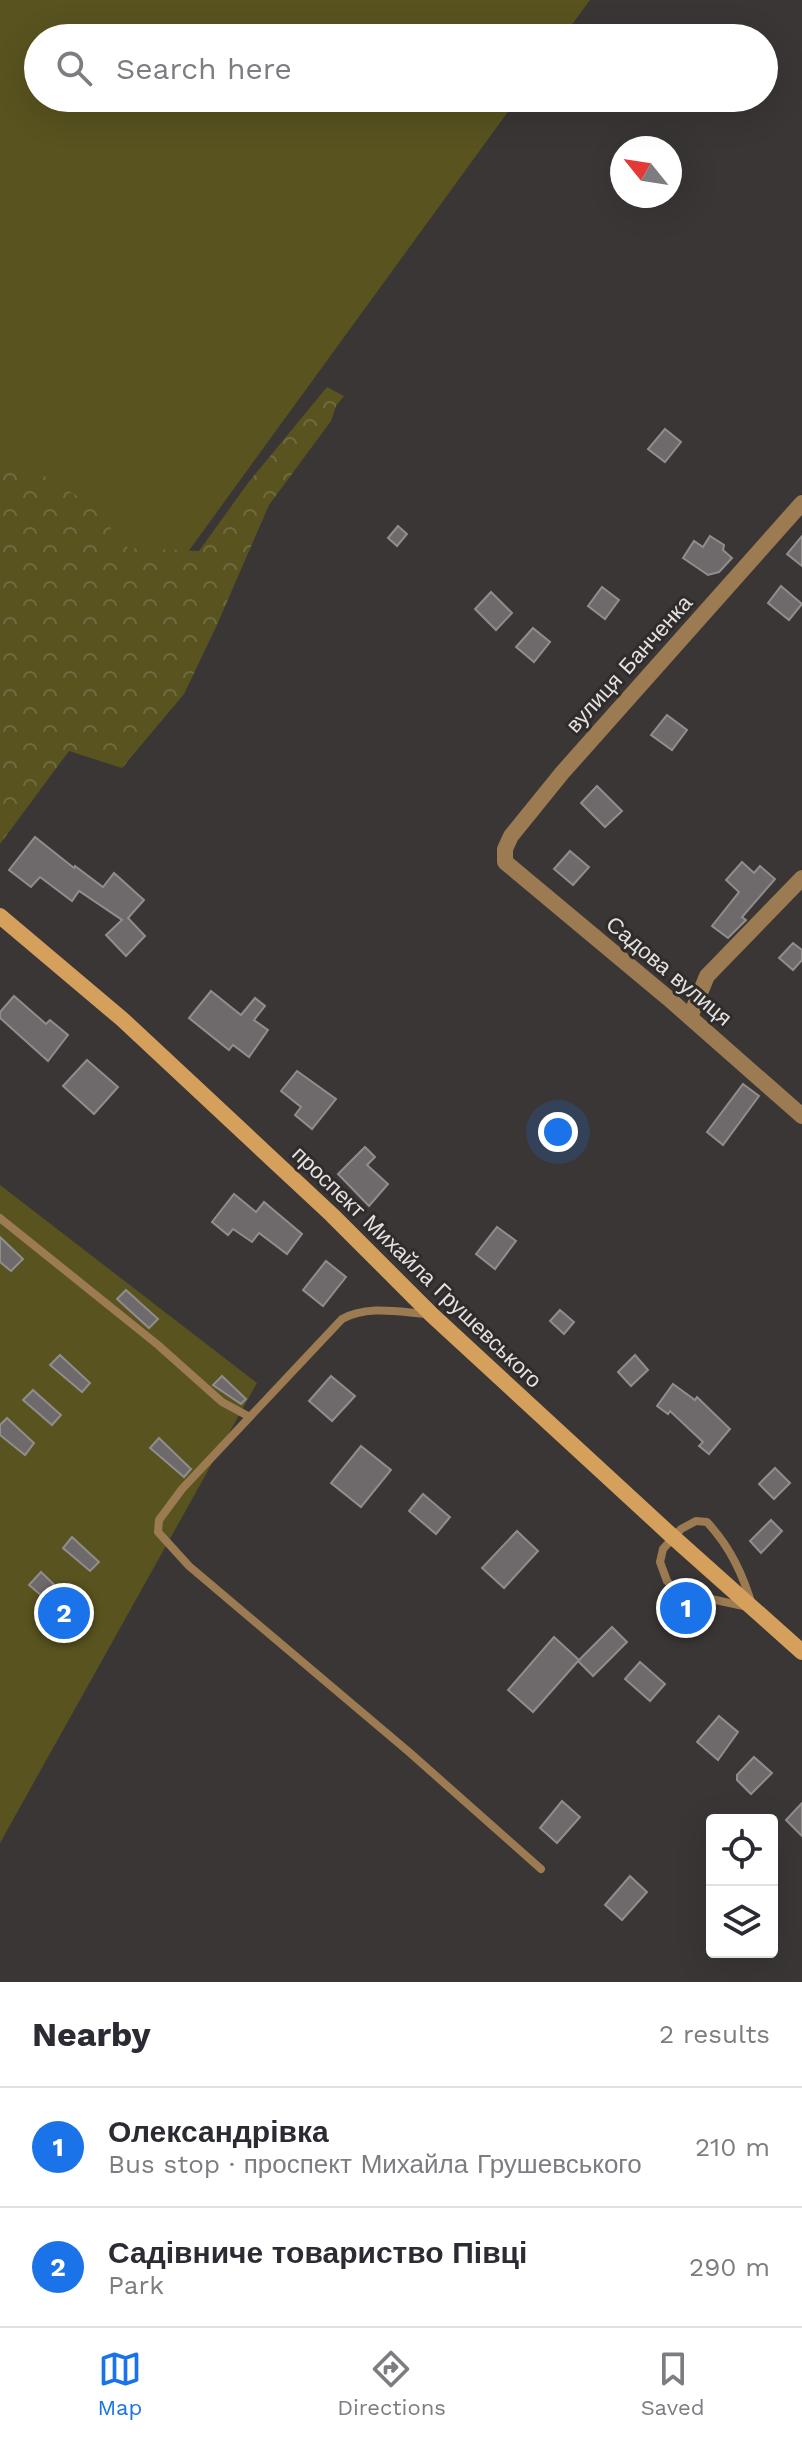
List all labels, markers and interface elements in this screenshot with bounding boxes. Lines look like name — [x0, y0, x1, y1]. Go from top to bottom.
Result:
search box — [24, 24, 778, 112]
icon: search — [52, 46, 96, 90]
text: Search here — [116, 51, 292, 86]
north arrow — [610, 136, 682, 208]
street label: вулиця Банченка — [561, 590, 698, 738]
street label: Садова вулиця — [601, 911, 737, 1031]
your location — [538, 1112, 578, 1152]
street label: проспект Михайла Грушевського — [287, 1141, 547, 1393]
pin: 1 — [660, 1578, 712, 1638]
pin: 2 — [38, 1583, 90, 1643]
map controls — [706, 1814, 778, 1958]
button: locate — [706, 1814, 778, 1886]
button: layers — [706, 1886, 778, 1958]
text: Nearby — [32, 2014, 151, 2054]
text: 2 results — [659, 2019, 770, 2049]
text: Олександрівка — [108, 2114, 329, 2149]
text: 1 — [52, 2132, 64, 2162]
text: 210 m — [695, 2132, 770, 2162]
text: Bus stop · проспект Михайла Грушевського — [108, 2149, 642, 2179]
text: Садівниче товариство Півці — [108, 2235, 527, 2270]
text: 2 — [50, 2252, 66, 2282]
text: 290 m — [689, 2252, 770, 2282]
text: Park — [108, 2270, 164, 2300]
tab: Map — [97, 2347, 142, 2420]
tab: Directions — [337, 2347, 446, 2420]
tab: Saved — [641, 2347, 705, 2420]

